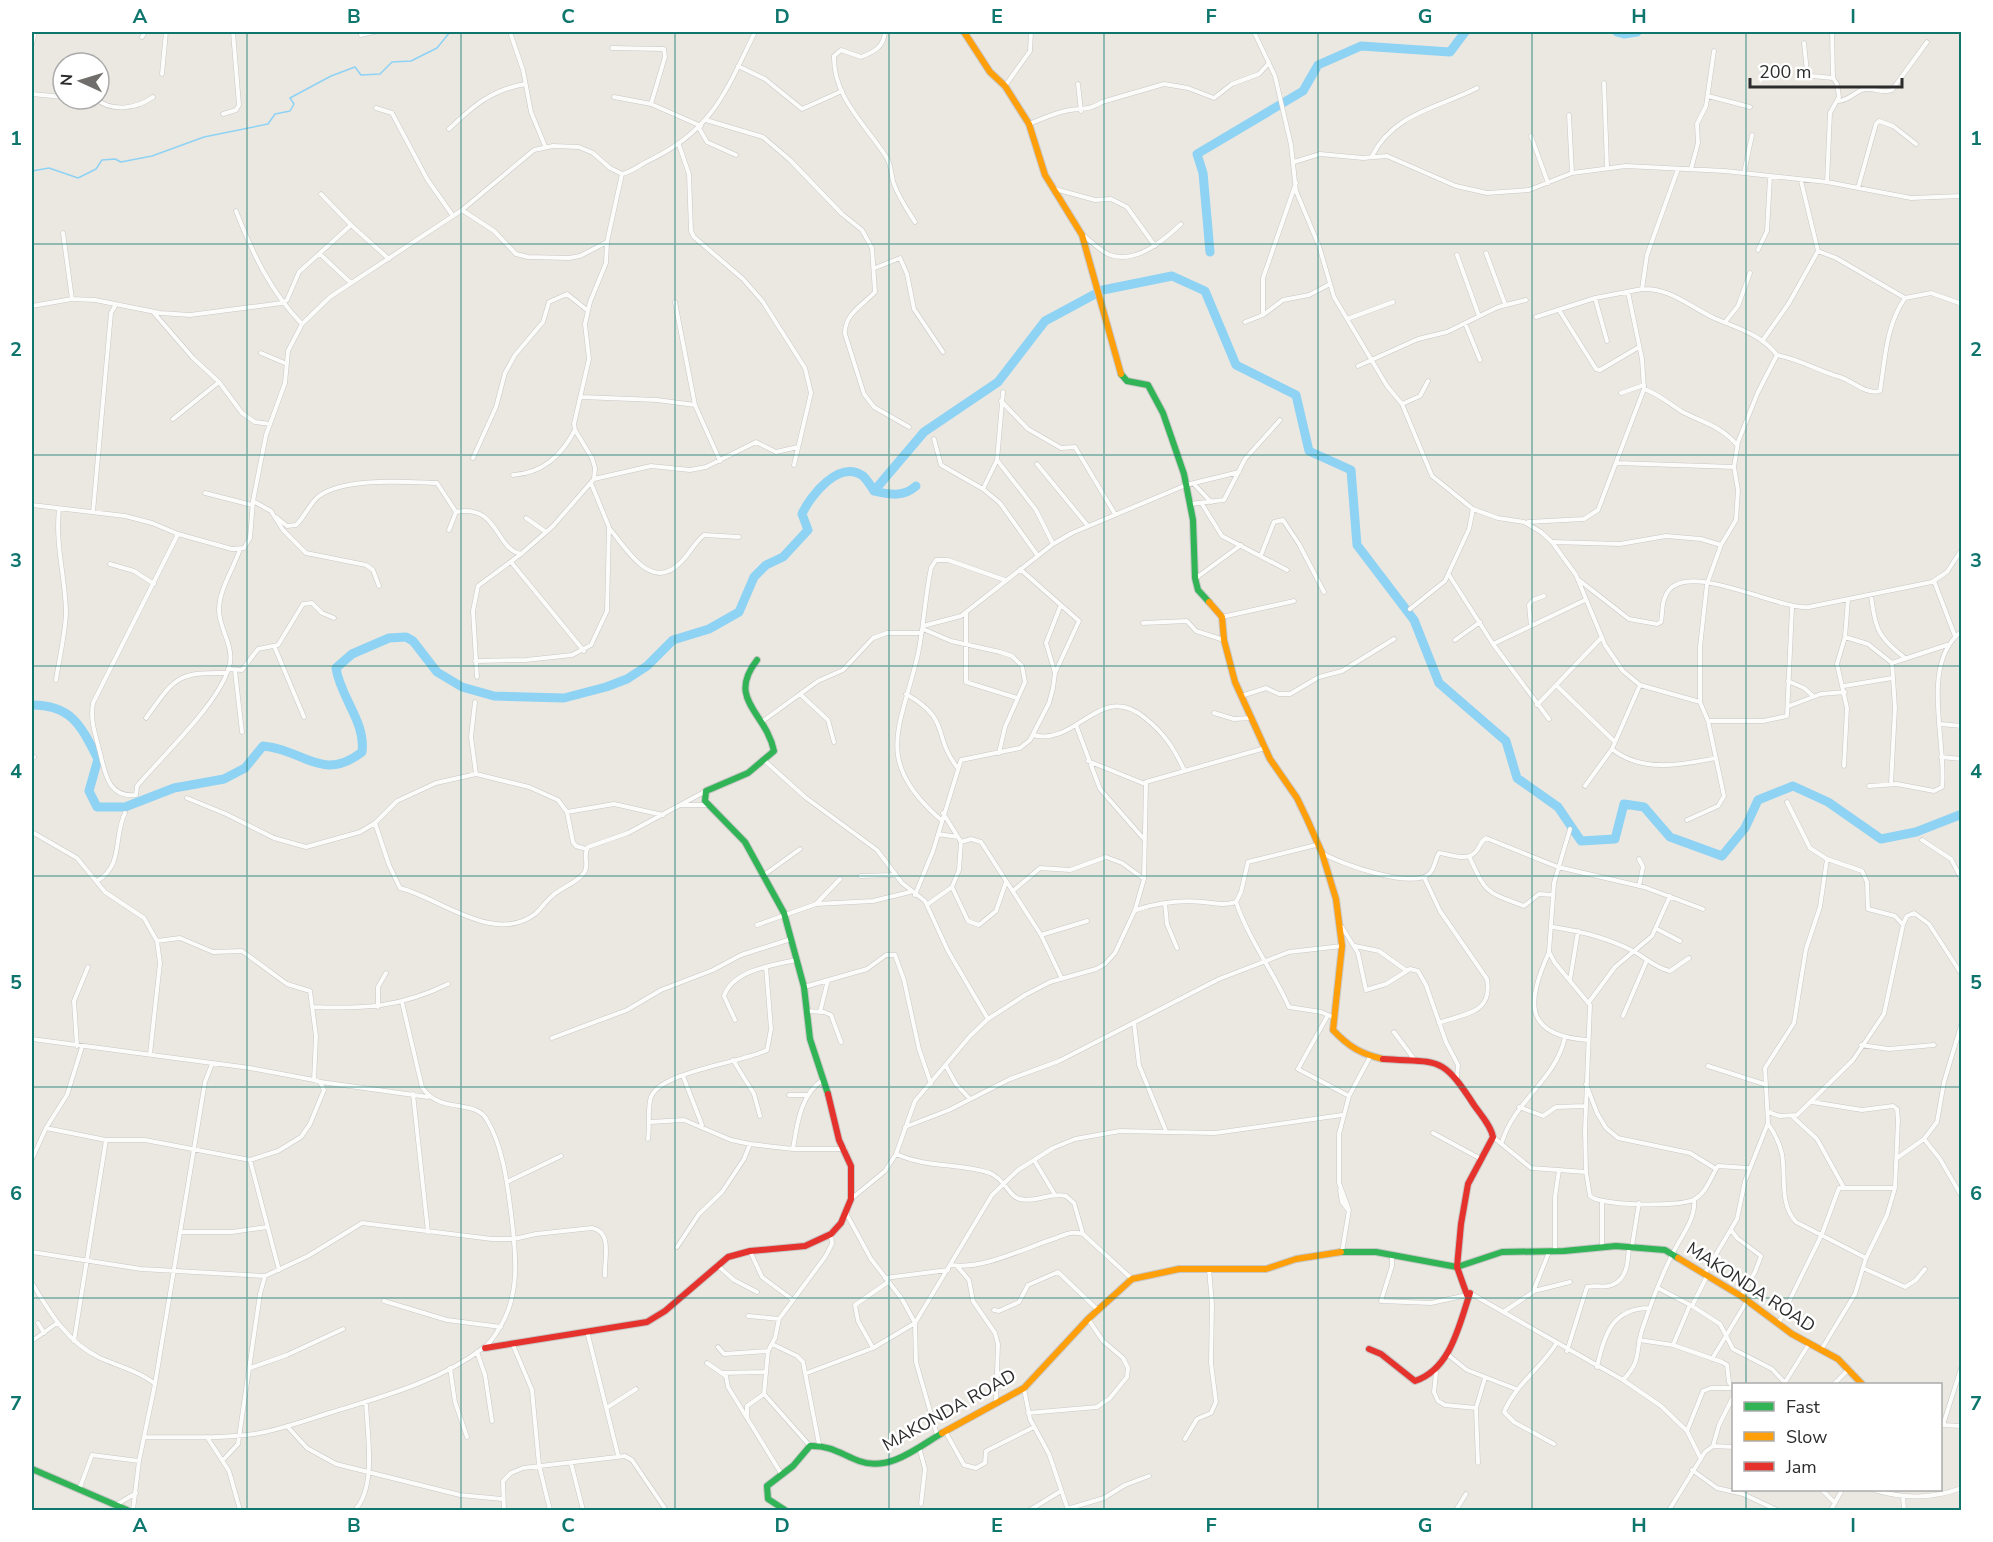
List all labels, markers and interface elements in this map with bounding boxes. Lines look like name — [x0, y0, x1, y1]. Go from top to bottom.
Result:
text: A — [133, 3, 148, 30]
text: B — [347, 3, 361, 30]
text: C — [561, 3, 575, 30]
text: D — [774, 3, 790, 30]
text: E — [991, 3, 1003, 30]
text: F — [1205, 3, 1217, 30]
text: G — [1418, 3, 1432, 30]
text: H — [1631, 3, 1647, 30]
text: I — [1850, 3, 1856, 30]
north arrow — [51, 51, 111, 111]
scale bar — [1750, 51, 1902, 89]
text: 200 m — [1759, 60, 1811, 84]
text: N — [56, 73, 78, 87]
text: 1 — [10, 125, 22, 152]
text: 1 — [1970, 125, 1982, 152]
text: 2 — [10, 336, 22, 363]
text: 2 — [1970, 336, 1982, 363]
text: 3 — [10, 547, 22, 574]
text: 3 — [1970, 547, 1982, 574]
text: 4 — [10, 758, 22, 785]
text: 4 — [1970, 758, 1982, 785]
text: 5 — [10, 969, 22, 996]
text: 5 — [1970, 969, 1982, 996]
text: 6 — [10, 1180, 22, 1207]
text: 6 — [1970, 1180, 1982, 1207]
street label: MAKONDA ROAD — [1682, 1236, 1820, 1338]
street label: MAKONDA ROAD — [878, 1363, 1020, 1457]
legend — [1732, 1383, 1942, 1491]
text: 7 — [10, 1390, 22, 1417]
text: 7 — [1970, 1390, 1982, 1417]
text: Fast — [1786, 1395, 1821, 1419]
text: Slow — [1786, 1425, 1827, 1449]
text: Jam — [1785, 1455, 1817, 1479]
text: A — [133, 1512, 148, 1539]
text: B — [347, 1512, 361, 1539]
text: C — [561, 1512, 575, 1539]
text: D — [774, 1512, 790, 1539]
text: E — [991, 1512, 1003, 1539]
text: F — [1205, 1512, 1217, 1539]
text: G — [1418, 1512, 1432, 1539]
text: H — [1631, 1512, 1647, 1539]
text: I — [1850, 1512, 1856, 1539]

